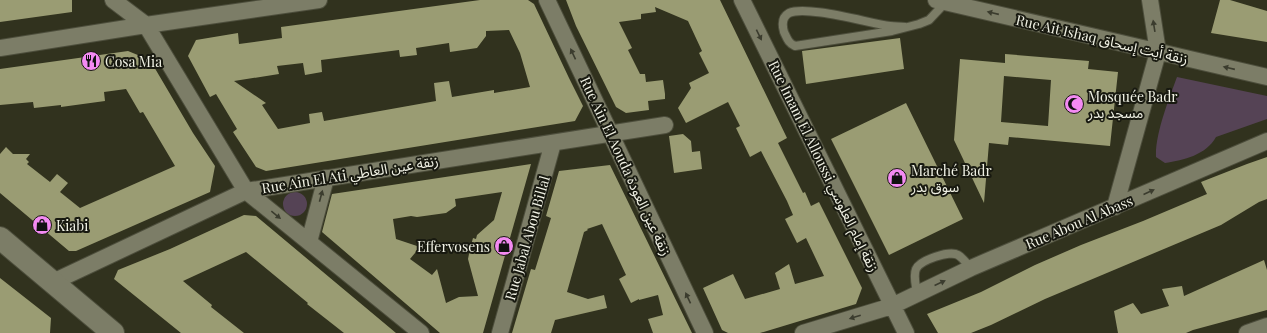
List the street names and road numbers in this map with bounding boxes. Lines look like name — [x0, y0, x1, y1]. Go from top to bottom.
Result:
street label: Rue Ait Ishaq زنقة أيت إسحاق — [1014, 10, 1190, 69]
street label: Rue Imam El Alloussi زنقة إمام العلوسي — [762, 57, 884, 276]
street label: Rue Ain El Aouda زنقة عين العودة — [576, 73, 676, 259]
street label: Rue Ain El Ati زنقة عين العاطي — [260, 151, 440, 200]
street label: Rue Jabal Abou Billal — [500, 174, 554, 302]
street label: Rue Abou Al Abass — [1022, 191, 1136, 253]

